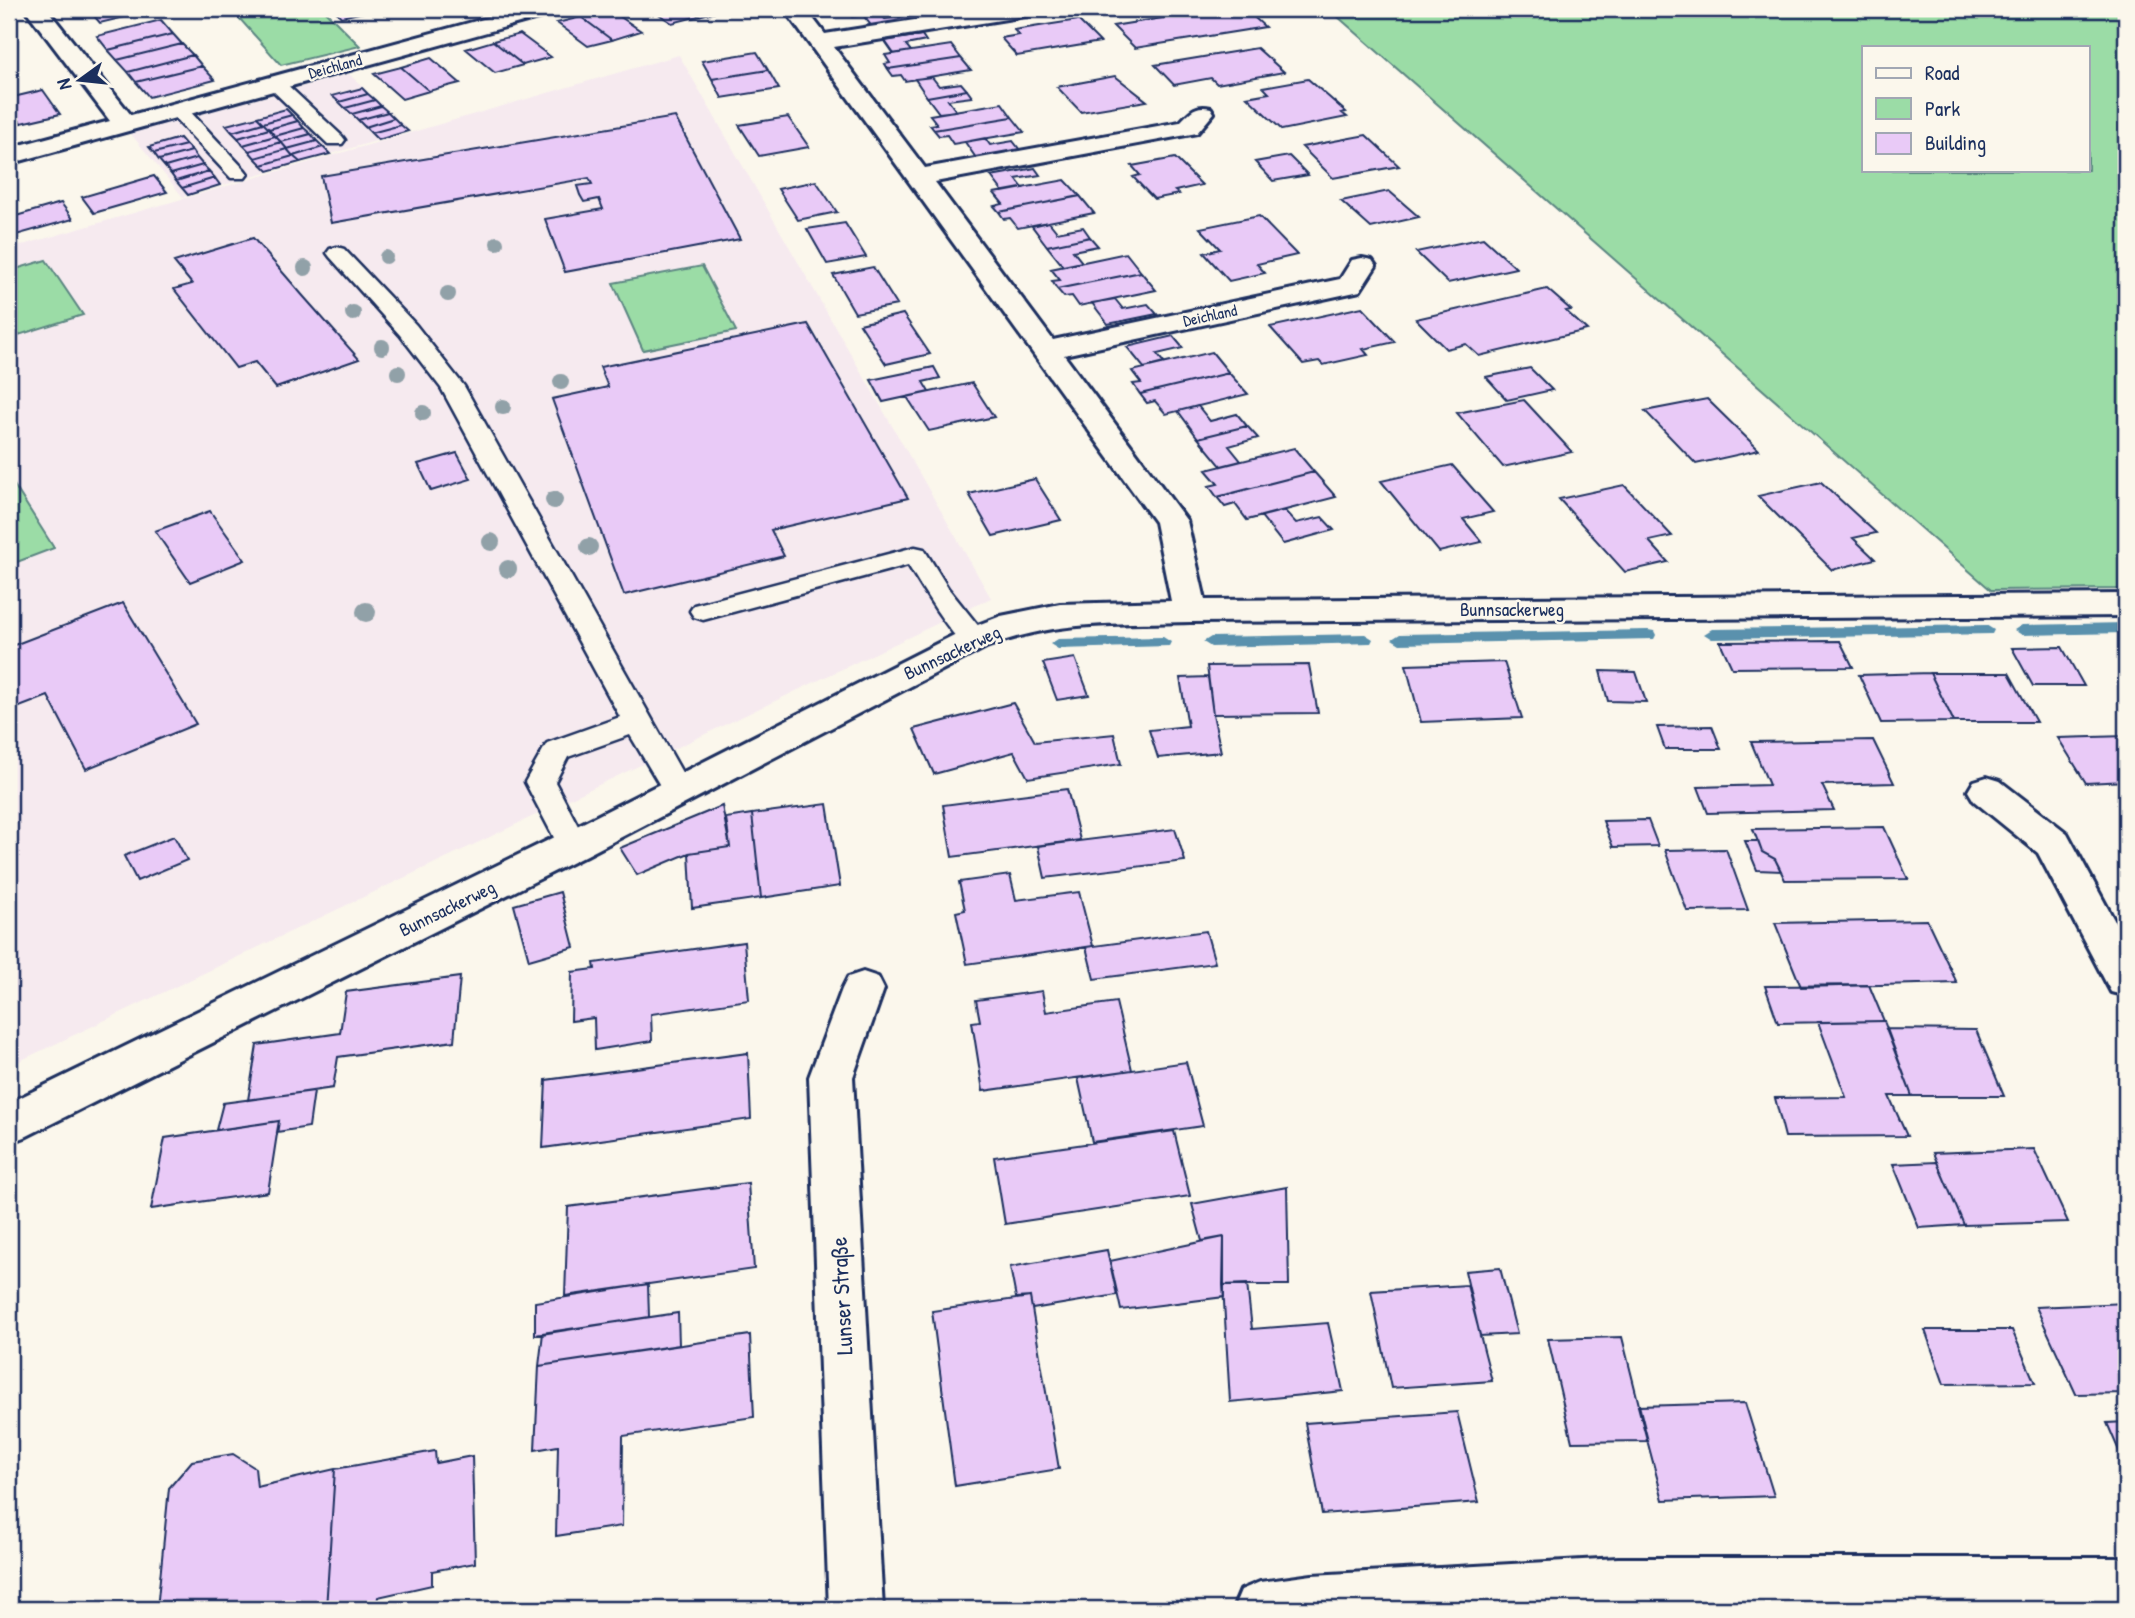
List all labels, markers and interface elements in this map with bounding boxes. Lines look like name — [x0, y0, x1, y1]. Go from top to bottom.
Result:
north arrow — [46, 46, 116, 116]
legend — [1862, 46, 2090, 172]
street label: Deichland — [306, 48, 364, 84]
text: Road — [1925, 58, 1959, 87]
text: N — [50, 76, 77, 93]
text: Park — [1925, 94, 1960, 123]
text: Building — [1925, 128, 1986, 157]
street label: Deichland — [1181, 299, 1239, 331]
street label: Bunnsackerweg — [1460, 596, 1564, 622]
street label: Bunnsackerweg — [899, 618, 1005, 686]
street label: Bunnsackerweg — [395, 873, 499, 943]
street label: Lunser Straße — [822, 1236, 860, 1356]

